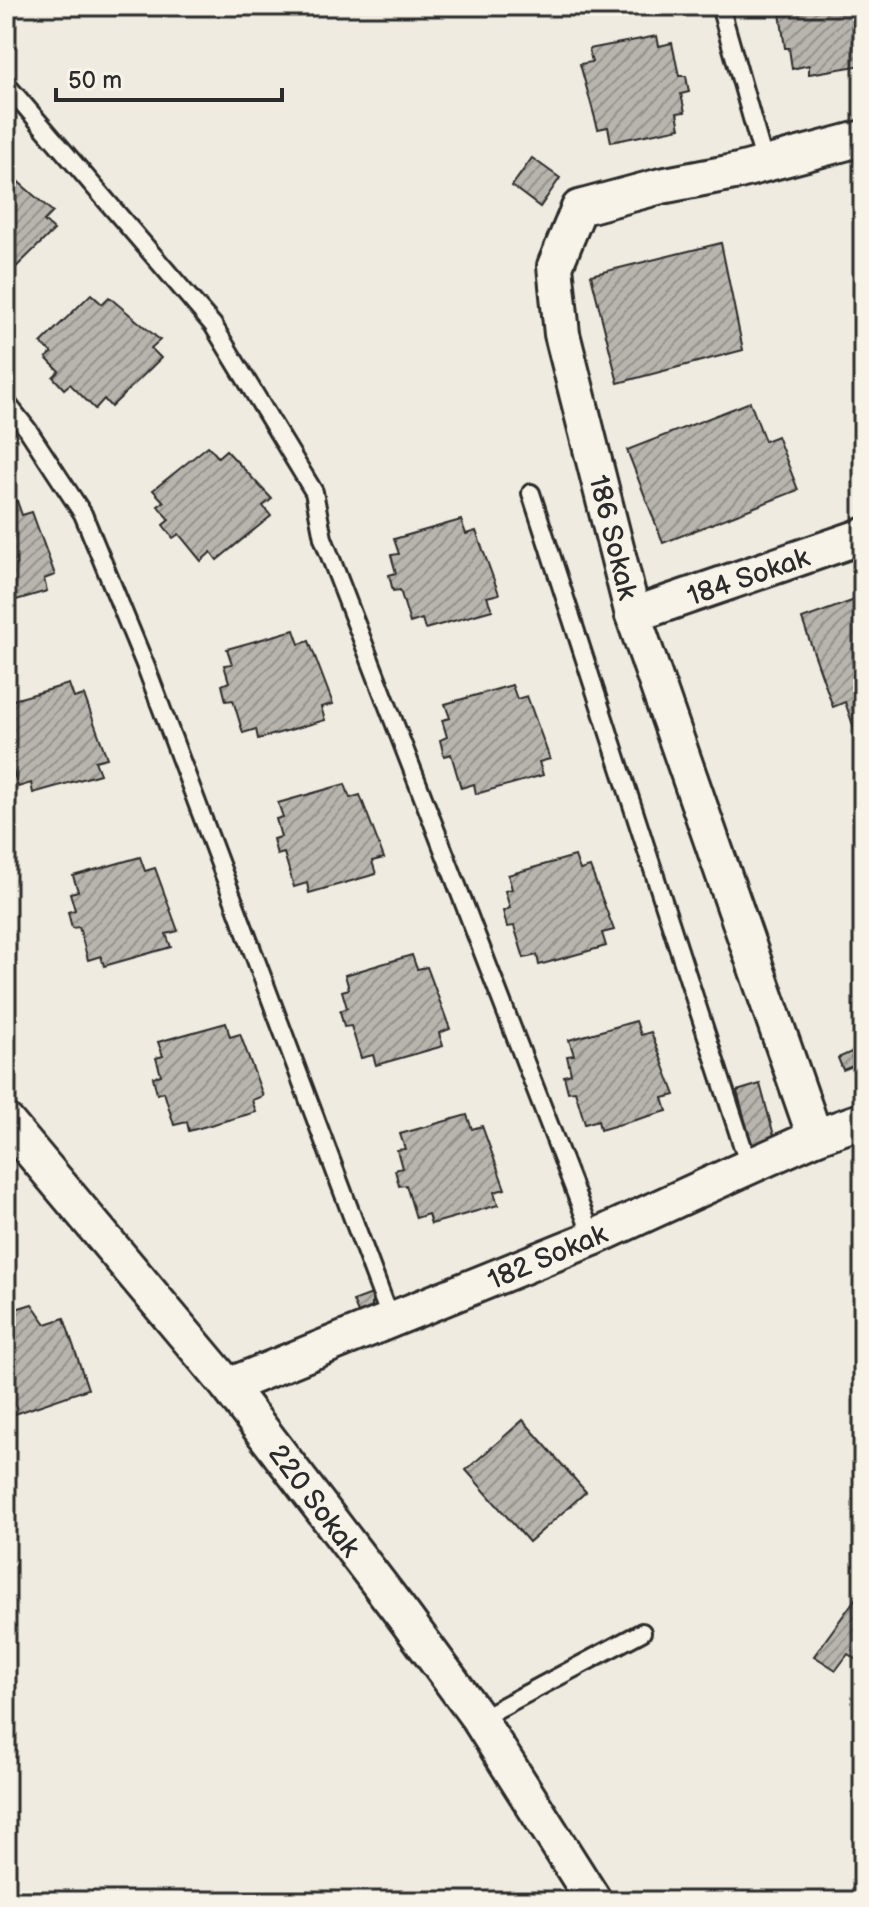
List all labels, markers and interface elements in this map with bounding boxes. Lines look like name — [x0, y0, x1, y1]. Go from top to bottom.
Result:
scale bar — [56, 52, 282, 102]
text: 50 m — [68, 66, 122, 95]
street label: 186 Sokak — [581, 472, 644, 603]
street label: 184 Sokak — [683, 541, 814, 614]
street label: 182 Sokak — [483, 1217, 612, 1297]
street label: 220 Sokak — [261, 1438, 367, 1564]

